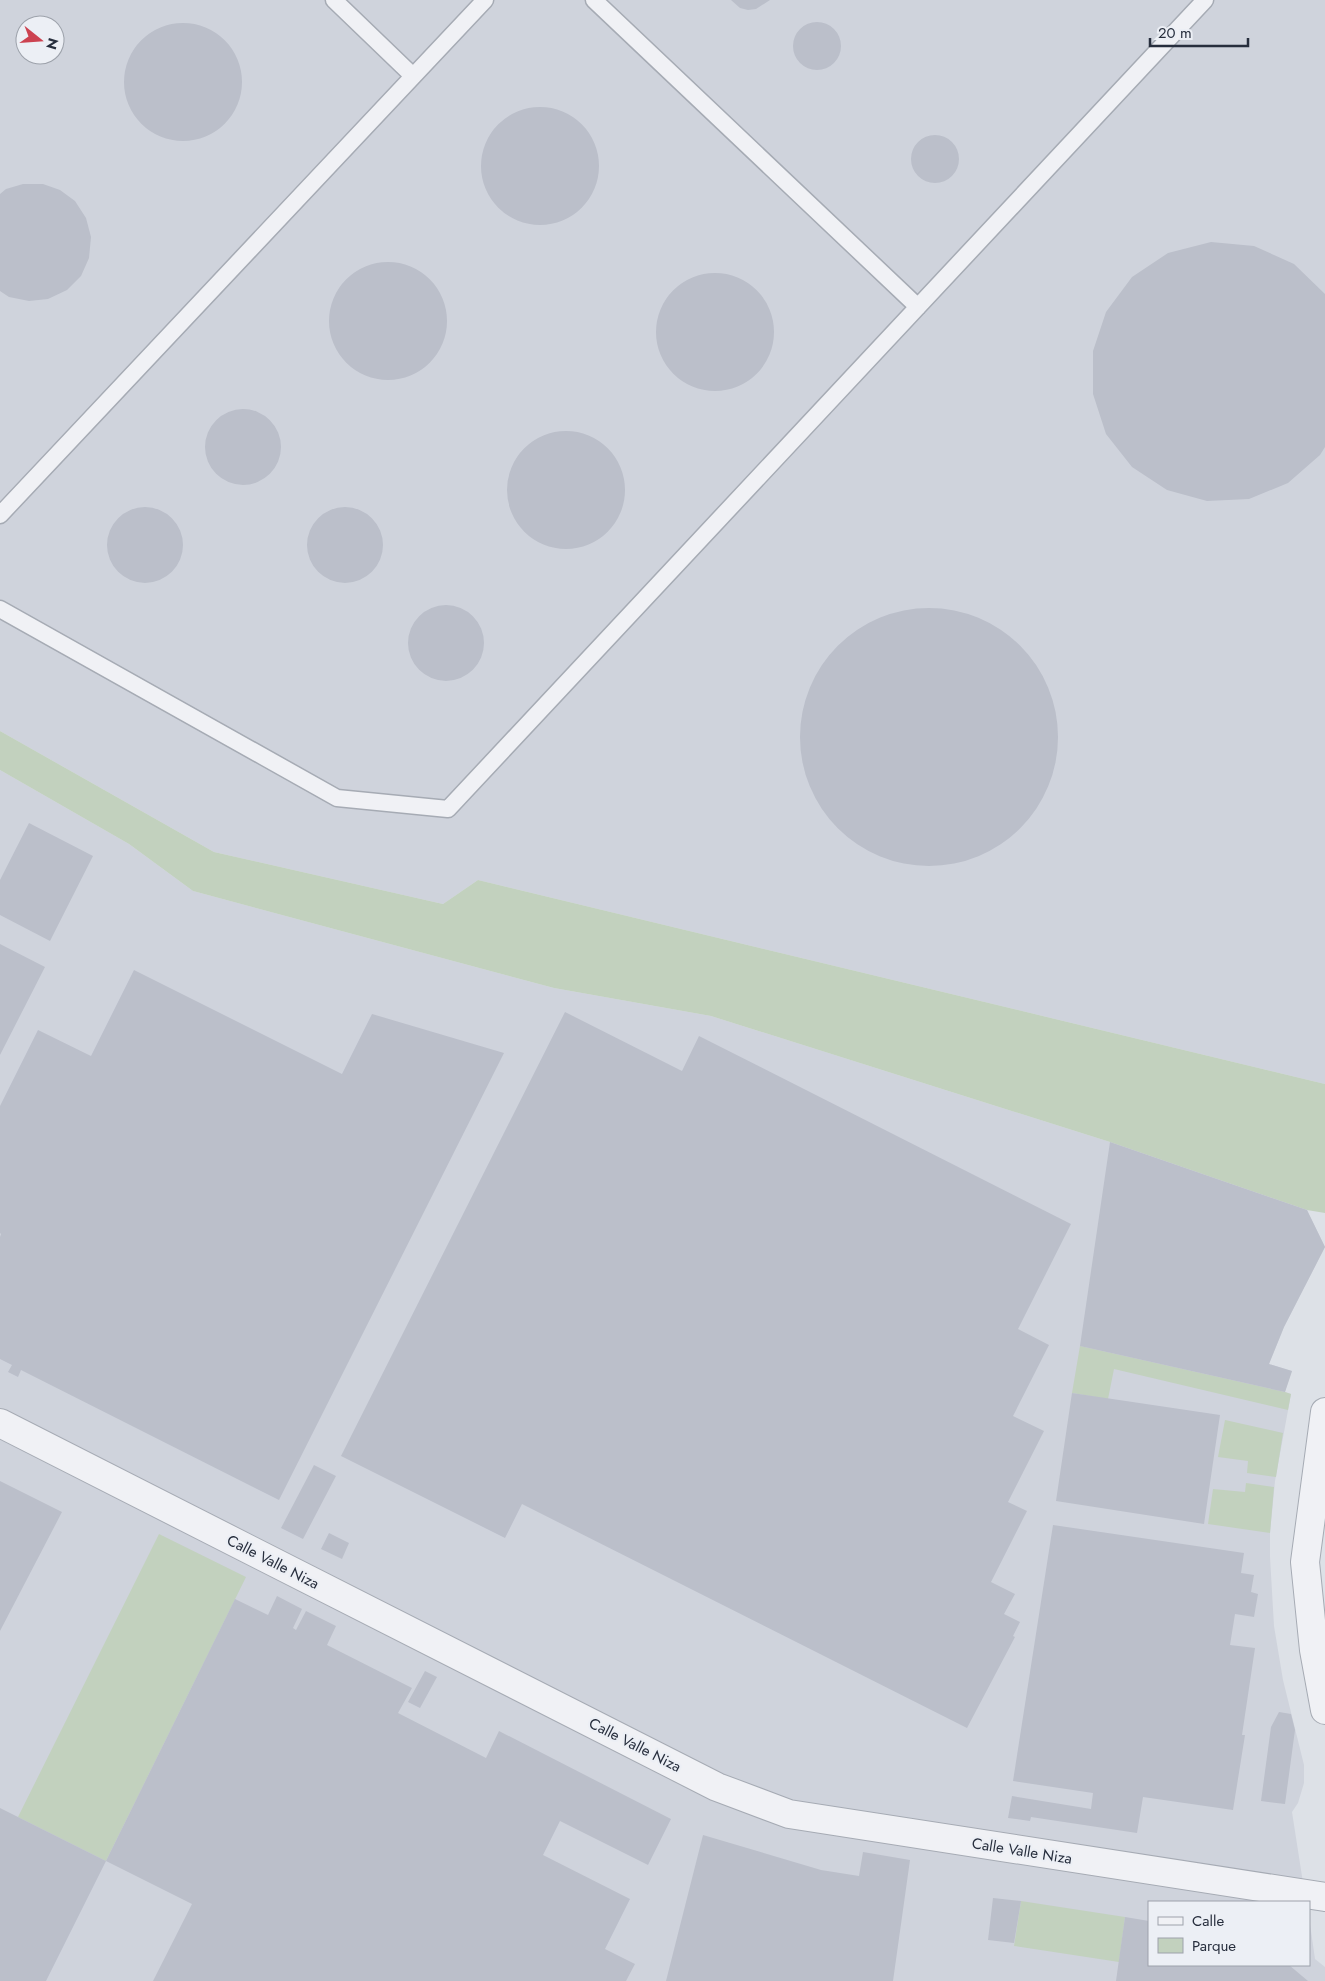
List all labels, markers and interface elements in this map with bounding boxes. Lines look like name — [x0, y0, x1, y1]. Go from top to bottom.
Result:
north arrow — [15, 15, 65, 65]
scale bar — [1150, 15, 1248, 47]
text: 20 m — [1158, 22, 1192, 44]
text: N — [41, 36, 64, 52]
street label: Calle Valle Niza — [223, 1529, 323, 1595]
street label: Calle Valle Niza — [585, 1712, 685, 1778]
street label: Calle Valle Niza — [970, 1832, 1074, 1870]
legend — [1148, 1901, 1310, 1966]
text: Calle — [1192, 1910, 1224, 1932]
text: Parque — [1192, 1935, 1236, 1957]

